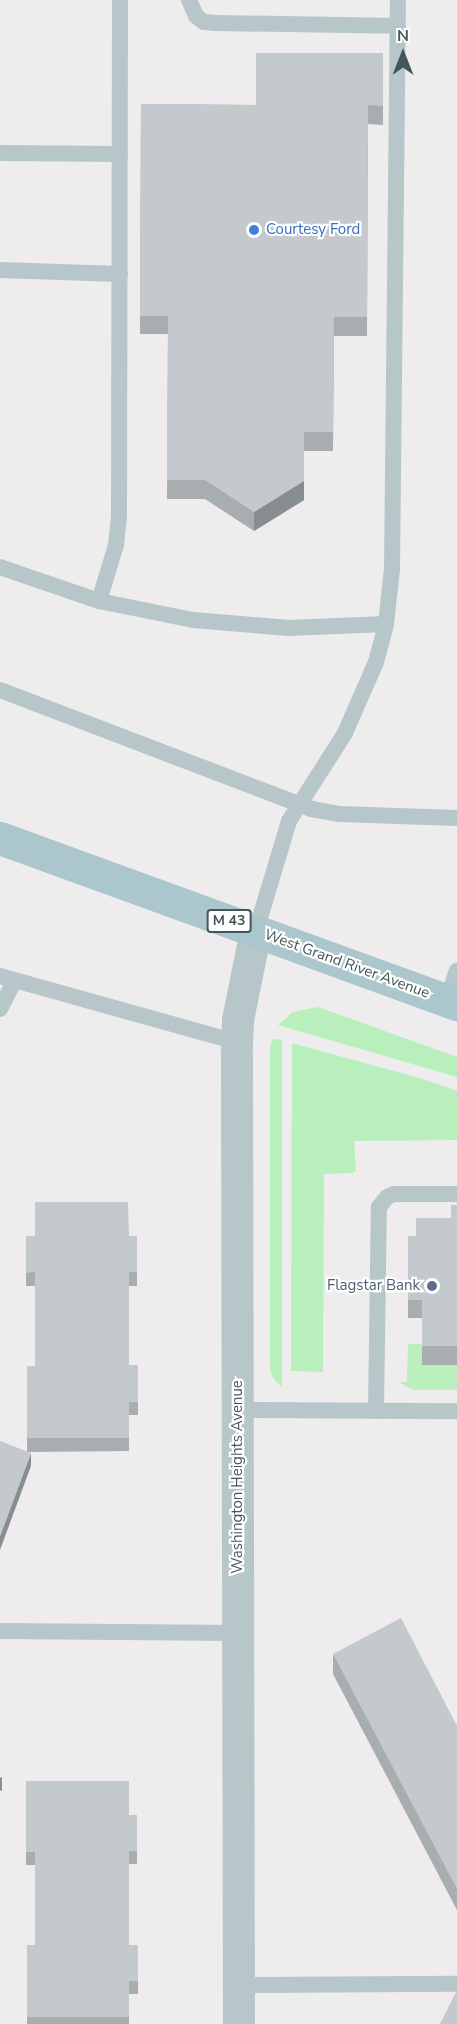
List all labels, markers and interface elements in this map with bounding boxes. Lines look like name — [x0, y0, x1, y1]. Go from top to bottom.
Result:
north arrow — [373, 24, 433, 84]
text: N — [397, 25, 409, 47]
place label: Courtesy Ford — [266, 221, 360, 239]
marker: Courtesy Ford — [247, 223, 261, 237]
road number: M 43 — [206, 910, 252, 932]
street label: West Grand River Avenue — [262, 926, 432, 1002]
place label: Flagstar Bank — [327, 1277, 420, 1295]
marker: Flagstar Bank — [425, 1279, 439, 1293]
street label: Washington Heights Avenue — [229, 1380, 247, 1574]

